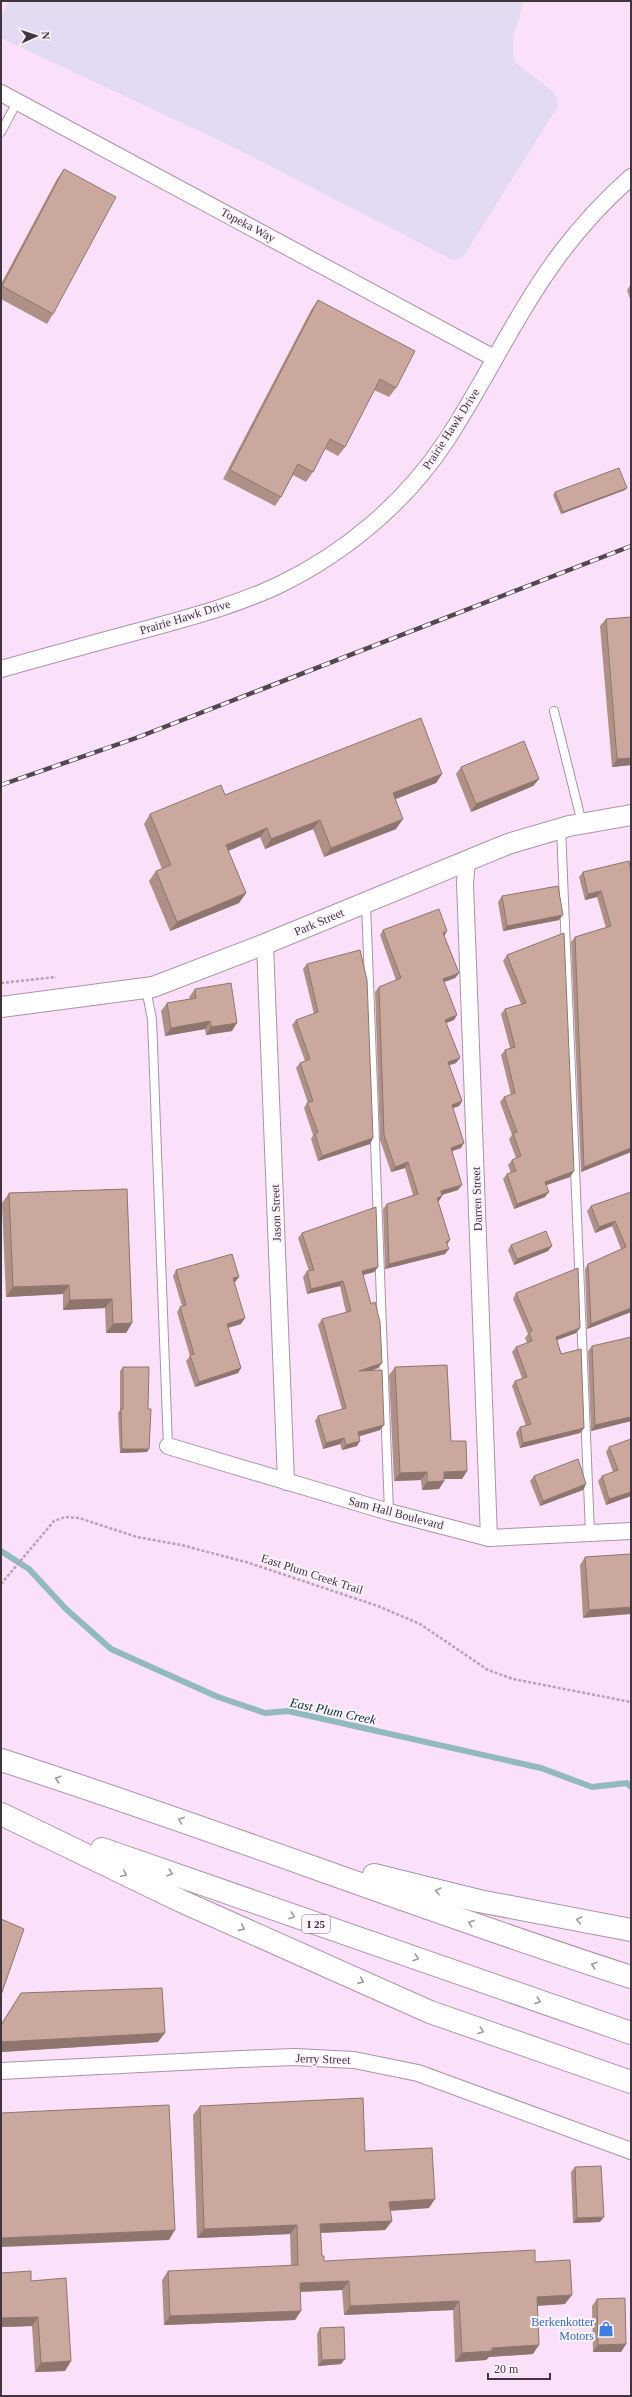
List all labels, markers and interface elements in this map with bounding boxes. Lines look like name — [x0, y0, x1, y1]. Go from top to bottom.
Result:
north arrow — [16, 16, 56, 56]
text: N — [40, 31, 52, 40]
street label: Topeka Way — [218, 205, 278, 245]
street label: Prairie Hawk Drive — [420, 386, 482, 472]
street label: Prairie Hawk Drive — [138, 597, 232, 637]
street label: Park Street — [292, 905, 347, 939]
street label: Darren Street — [469, 1166, 485, 1231]
street label: Jason Street — [268, 1183, 284, 1242]
street label: Sam Hall Boulevard — [347, 1494, 445, 1532]
street label: East Plum Creek Trail — [259, 1551, 365, 1597]
water label: East Plum Creek — [288, 1694, 378, 1727]
one-way arrow — [55, 1775, 62, 1784]
one-way arrow — [178, 1816, 185, 1825]
one-way arrow — [120, 1869, 128, 1877]
one-way arrow — [166, 1869, 173, 1877]
one-way arrow — [435, 1887, 442, 1896]
one-way arrow — [289, 1911, 296, 1920]
road number: I 25 — [302, 1915, 330, 1933]
one-way arrow — [576, 1917, 582, 1925]
one-way arrow — [468, 1919, 475, 1928]
one-way arrow — [238, 1923, 246, 1931]
one-way arrow — [412, 1953, 419, 1961]
one-way arrow — [591, 1961, 598, 1970]
one-way arrow — [357, 1976, 364, 1984]
one-way arrow — [535, 1996, 542, 2005]
one-way arrow — [478, 2026, 485, 2034]
street label: Jerry Street — [295, 2051, 351, 2067]
place label: Berkenkotter Motors — [531, 2315, 594, 2343]
shop icon: Berkenkotter Motors — [597, 2320, 615, 2338]
scale bar — [488, 2355, 550, 2381]
text: 20 m — [494, 2362, 519, 2376]

